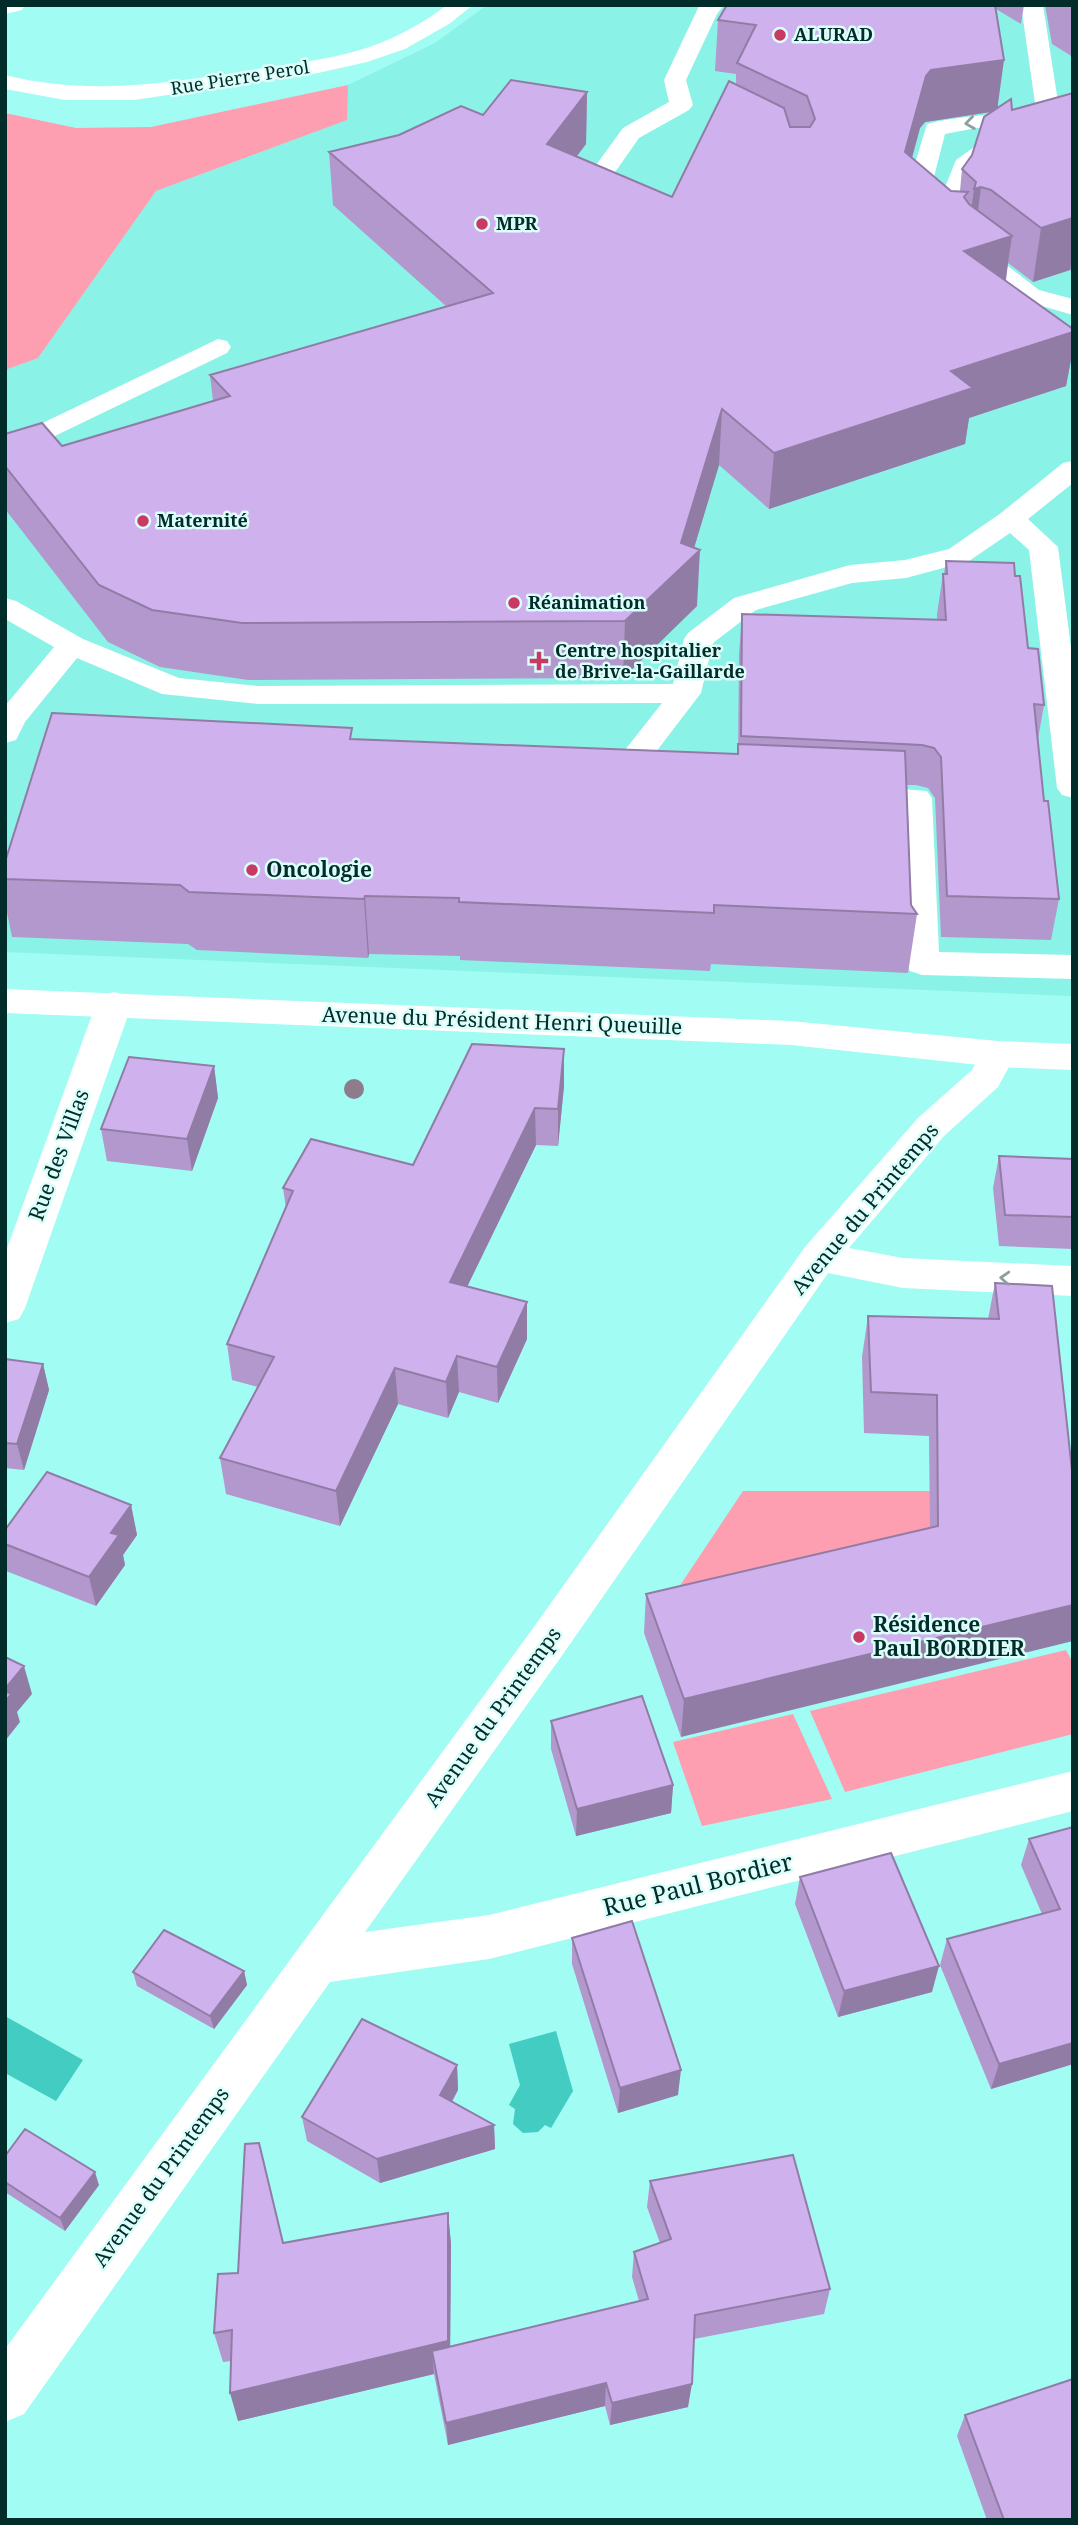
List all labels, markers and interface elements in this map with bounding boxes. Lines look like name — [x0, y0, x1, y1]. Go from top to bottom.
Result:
place label: ALURAD — [794, 22, 873, 46]
marker: ALURAD — [772, 27, 788, 43]
street label: Rue Pierre Perol — [169, 54, 311, 100]
one-way arrow — [965, 115, 976, 130]
place label: MPR — [496, 211, 538, 235]
marker: MPR — [474, 216, 490, 232]
place label: Maternité — [157, 508, 248, 532]
marker: Maternité — [135, 513, 151, 529]
place label: Réanimation — [528, 590, 646, 614]
marker: Réanimation — [506, 595, 522, 611]
place label: Centre hospitalier de Brive-la-Gaillarde — [555, 638, 745, 683]
marker: Centre hospitalier de Brive-la-Gaillarde — [529, 651, 549, 671]
place label: Oncologie — [266, 855, 372, 883]
marker: Oncologie — [244, 862, 260, 878]
street label: Avenue du Président Henri Queuille — [321, 1000, 683, 1040]
street label: Rue des Villas — [21, 1085, 95, 1224]
street label: Avenue du Printemps — [784, 1117, 944, 1300]
one-way arrow — [999, 1270, 1010, 1285]
place label: Résidence Paul BORDIER — [873, 1610, 1026, 1662]
street label: Avenue du Printemps — [417, 1621, 567, 1812]
marker: Résidence Paul BORDIER — [851, 1629, 867, 1645]
street label: Rue Paul Bordier — [599, 1844, 796, 1923]
street label: Avenue du Printemps — [85, 2081, 235, 2272]

